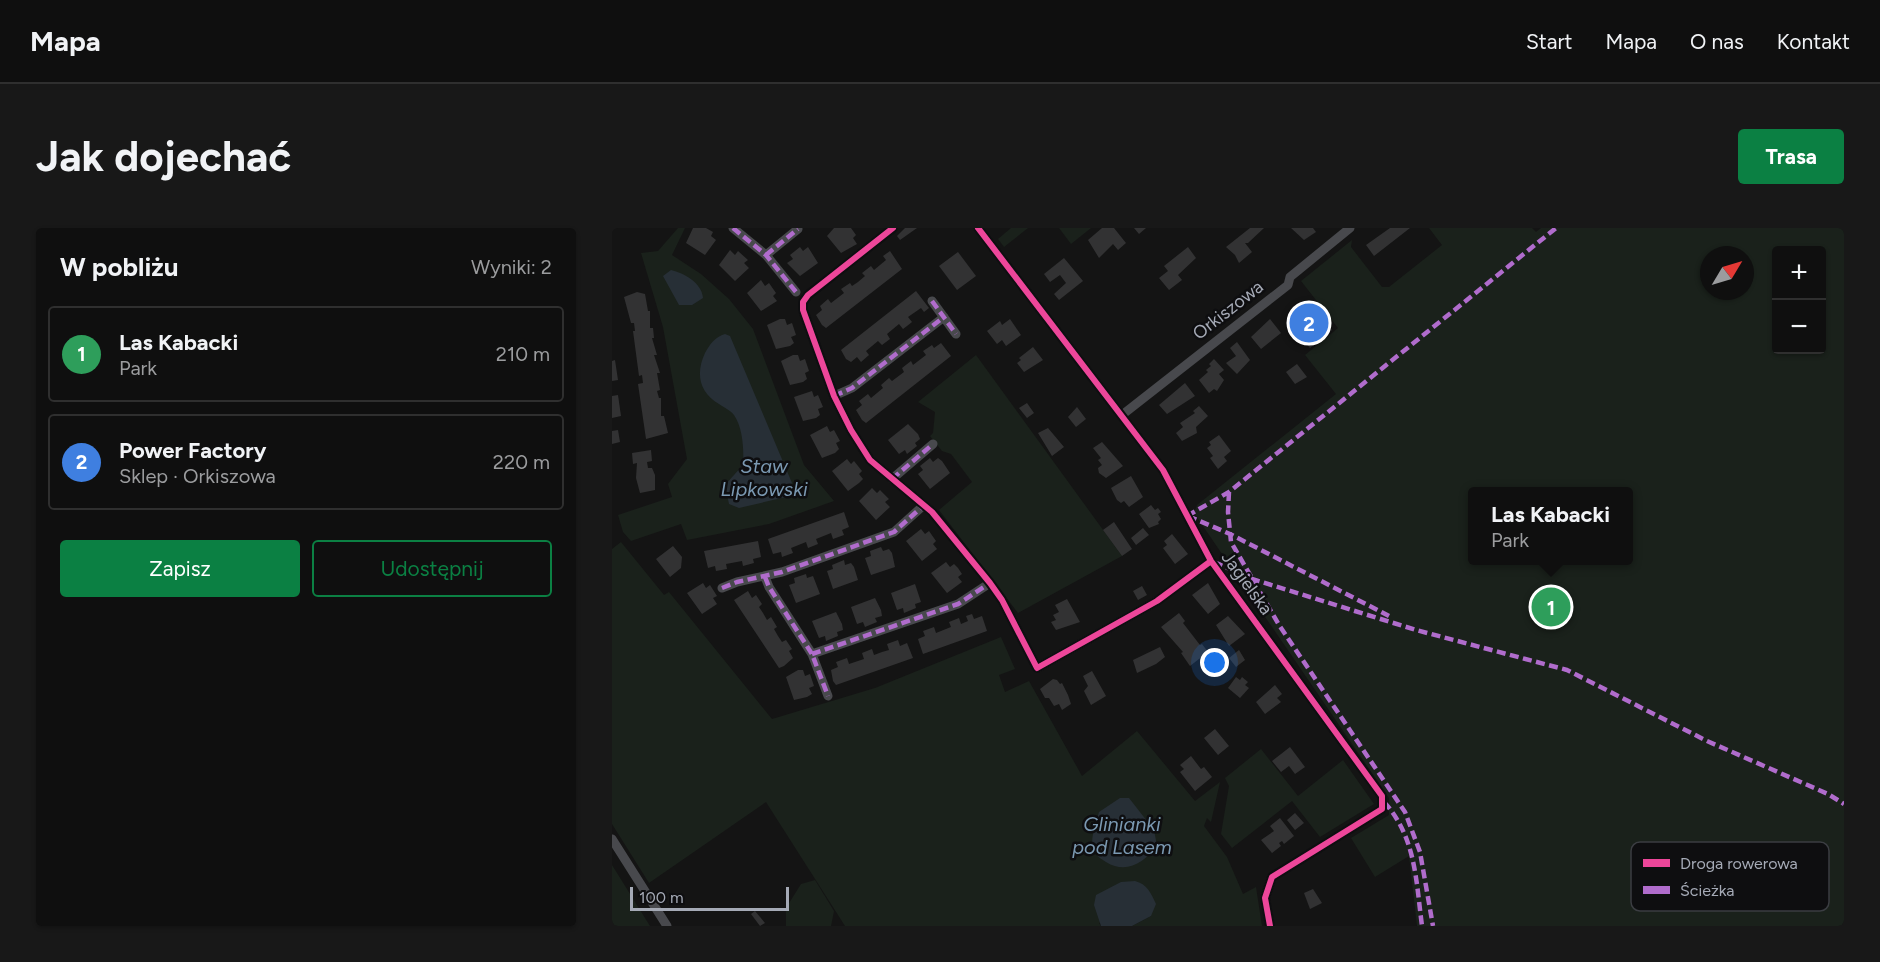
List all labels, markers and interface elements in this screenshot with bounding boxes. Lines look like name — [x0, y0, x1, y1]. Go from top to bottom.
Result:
text: Mapa — [30, 24, 101, 58]
text: Start — [1526, 29, 1572, 54]
text: Mapa — [1605, 29, 1657, 54]
text: O nas — [1690, 29, 1744, 54]
text: Kontakt — [1777, 29, 1850, 54]
button: Trasa — [1738, 129, 1844, 184]
text: Jak dojechać — [36, 131, 291, 182]
north arrow — [1700, 246, 1754, 300]
map controls — [1772, 246, 1826, 354]
button: + — [1772, 246, 1826, 300]
text: W pobliżu — [60, 251, 178, 283]
text: Wyniki: 2 — [471, 255, 552, 279]
street label: Orkiszowa — [1188, 276, 1268, 344]
pin: 2 — [1290, 300, 1328, 346]
button: − — [1772, 300, 1826, 354]
text: Las Kabacki — [119, 329, 238, 356]
text: 1 — [77, 342, 86, 366]
text: 210 m — [496, 342, 550, 366]
text: Park — [119, 356, 157, 380]
text: Power Factory — [119, 437, 266, 464]
text: 2 — [76, 450, 87, 474]
text: 220 m — [493, 450, 550, 474]
water label: Staw Lipkowski — [720, 454, 808, 501]
text: Sklep · Orkiszowa — [119, 464, 276, 488]
popup — [1468, 487, 1633, 565]
text: Las Kabacki — [1491, 501, 1610, 528]
text: Park — [1491, 528, 1529, 552]
button: Zapisz — [60, 540, 300, 597]
button: Udostępnij — [312, 540, 552, 597]
street label: Jagielska — [1217, 547, 1277, 619]
pin: 1 — [1532, 584, 1570, 629]
your location — [1200, 648, 1229, 677]
water label: Glinianki pod Lasem — [1072, 812, 1172, 859]
legend — [1631, 842, 1829, 911]
text: Droga rowerowa — [1680, 854, 1798, 873]
text: Ścieżka — [1680, 881, 1735, 900]
scale bar — [630, 884, 789, 912]
text: 100 m — [639, 888, 684, 907]

